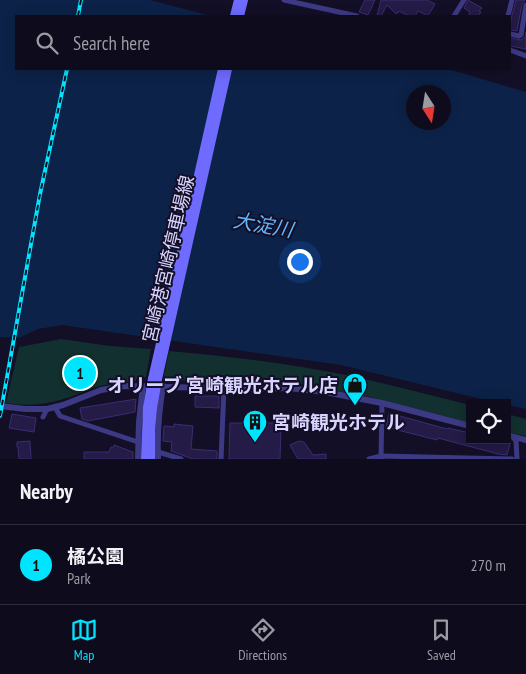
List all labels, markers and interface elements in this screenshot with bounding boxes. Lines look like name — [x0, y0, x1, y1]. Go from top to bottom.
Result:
search box — [15, 15, 511, 70]
icon: search — [33, 29, 61, 57]
text: Search here — [73, 31, 150, 55]
north arrow — [406, 85, 451, 130]
street label: 宮崎港宮崎停車場線 — [137, 173, 199, 345]
water label: 大淀川 — [231, 207, 297, 243]
your location — [287, 249, 313, 275]
pin: 1 — [64, 354, 96, 392]
shop icon: オリーブ 宮崎観光ホテル店 — [342, 372, 368, 406]
place label: オリーブ 宮崎観光ホテル店 — [107, 373, 338, 397]
map controls — [466, 399, 511, 444]
button: locate — [466, 399, 511, 444]
building icon: 宮崎観光ホテル — [242, 409, 268, 443]
place label: 宮崎観光ホテル — [272, 410, 405, 434]
text: Nearby — [20, 478, 73, 505]
text: 橘公園 — [67, 544, 124, 568]
text: 1 — [32, 555, 40, 575]
text: 270 m — [471, 555, 506, 575]
text: Park — [67, 568, 91, 588]
tab: Map — [70, 616, 98, 664]
tab: Directions — [238, 616, 287, 664]
tab: Saved — [427, 616, 456, 664]

